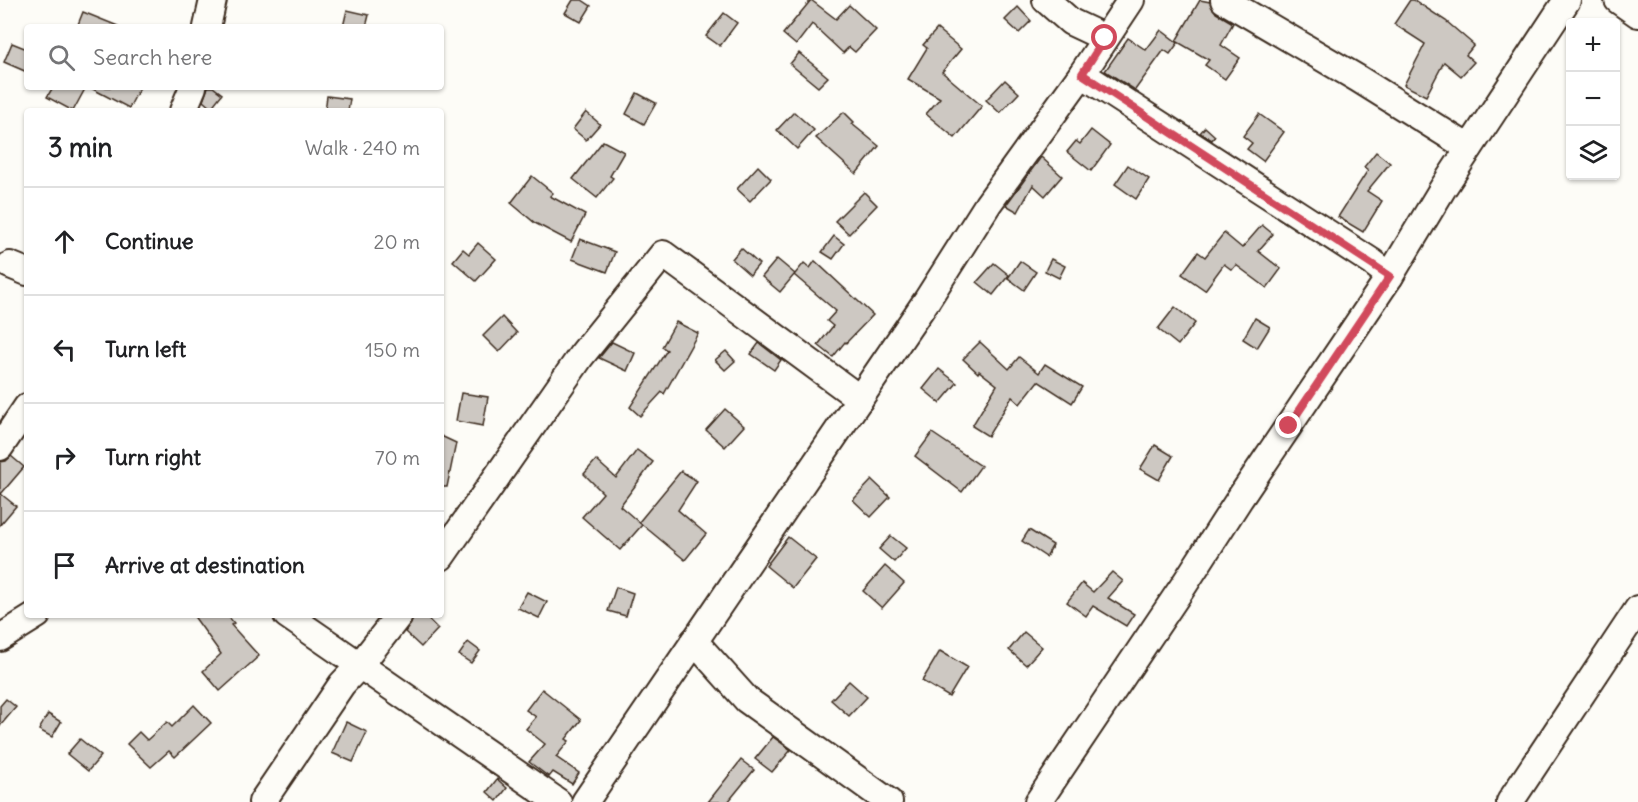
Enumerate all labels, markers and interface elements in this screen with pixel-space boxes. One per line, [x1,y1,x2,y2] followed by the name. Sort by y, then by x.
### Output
[1566,18,1620,180] map controls
[1566,18,1620,72] button: +
[24,24,444,90] search box
[1091,24,1117,50] route start
[45,41,78,74] icon: search
[93,43,212,71] text: Search here
[1566,72,1620,126] button: −
[1566,126,1620,180] button: layers
[48,131,113,164] text: 3 min
[305,135,420,160] text: Walk · 240 m
[48,225,81,258] icon: ahead
[105,227,194,255] text: Continue
[374,229,420,254] text: 20 m
[48,333,81,366] icon: left
[105,335,186,363] text: Turn left
[365,337,420,362] text: 150 m
[1275,412,1301,438] route end
[48,441,81,474] icon: right
[105,443,201,471] text: Turn right
[375,445,420,470] text: 70 m
[48,549,81,582] icon: arrive
[105,551,305,579] text: Arrive at destination

